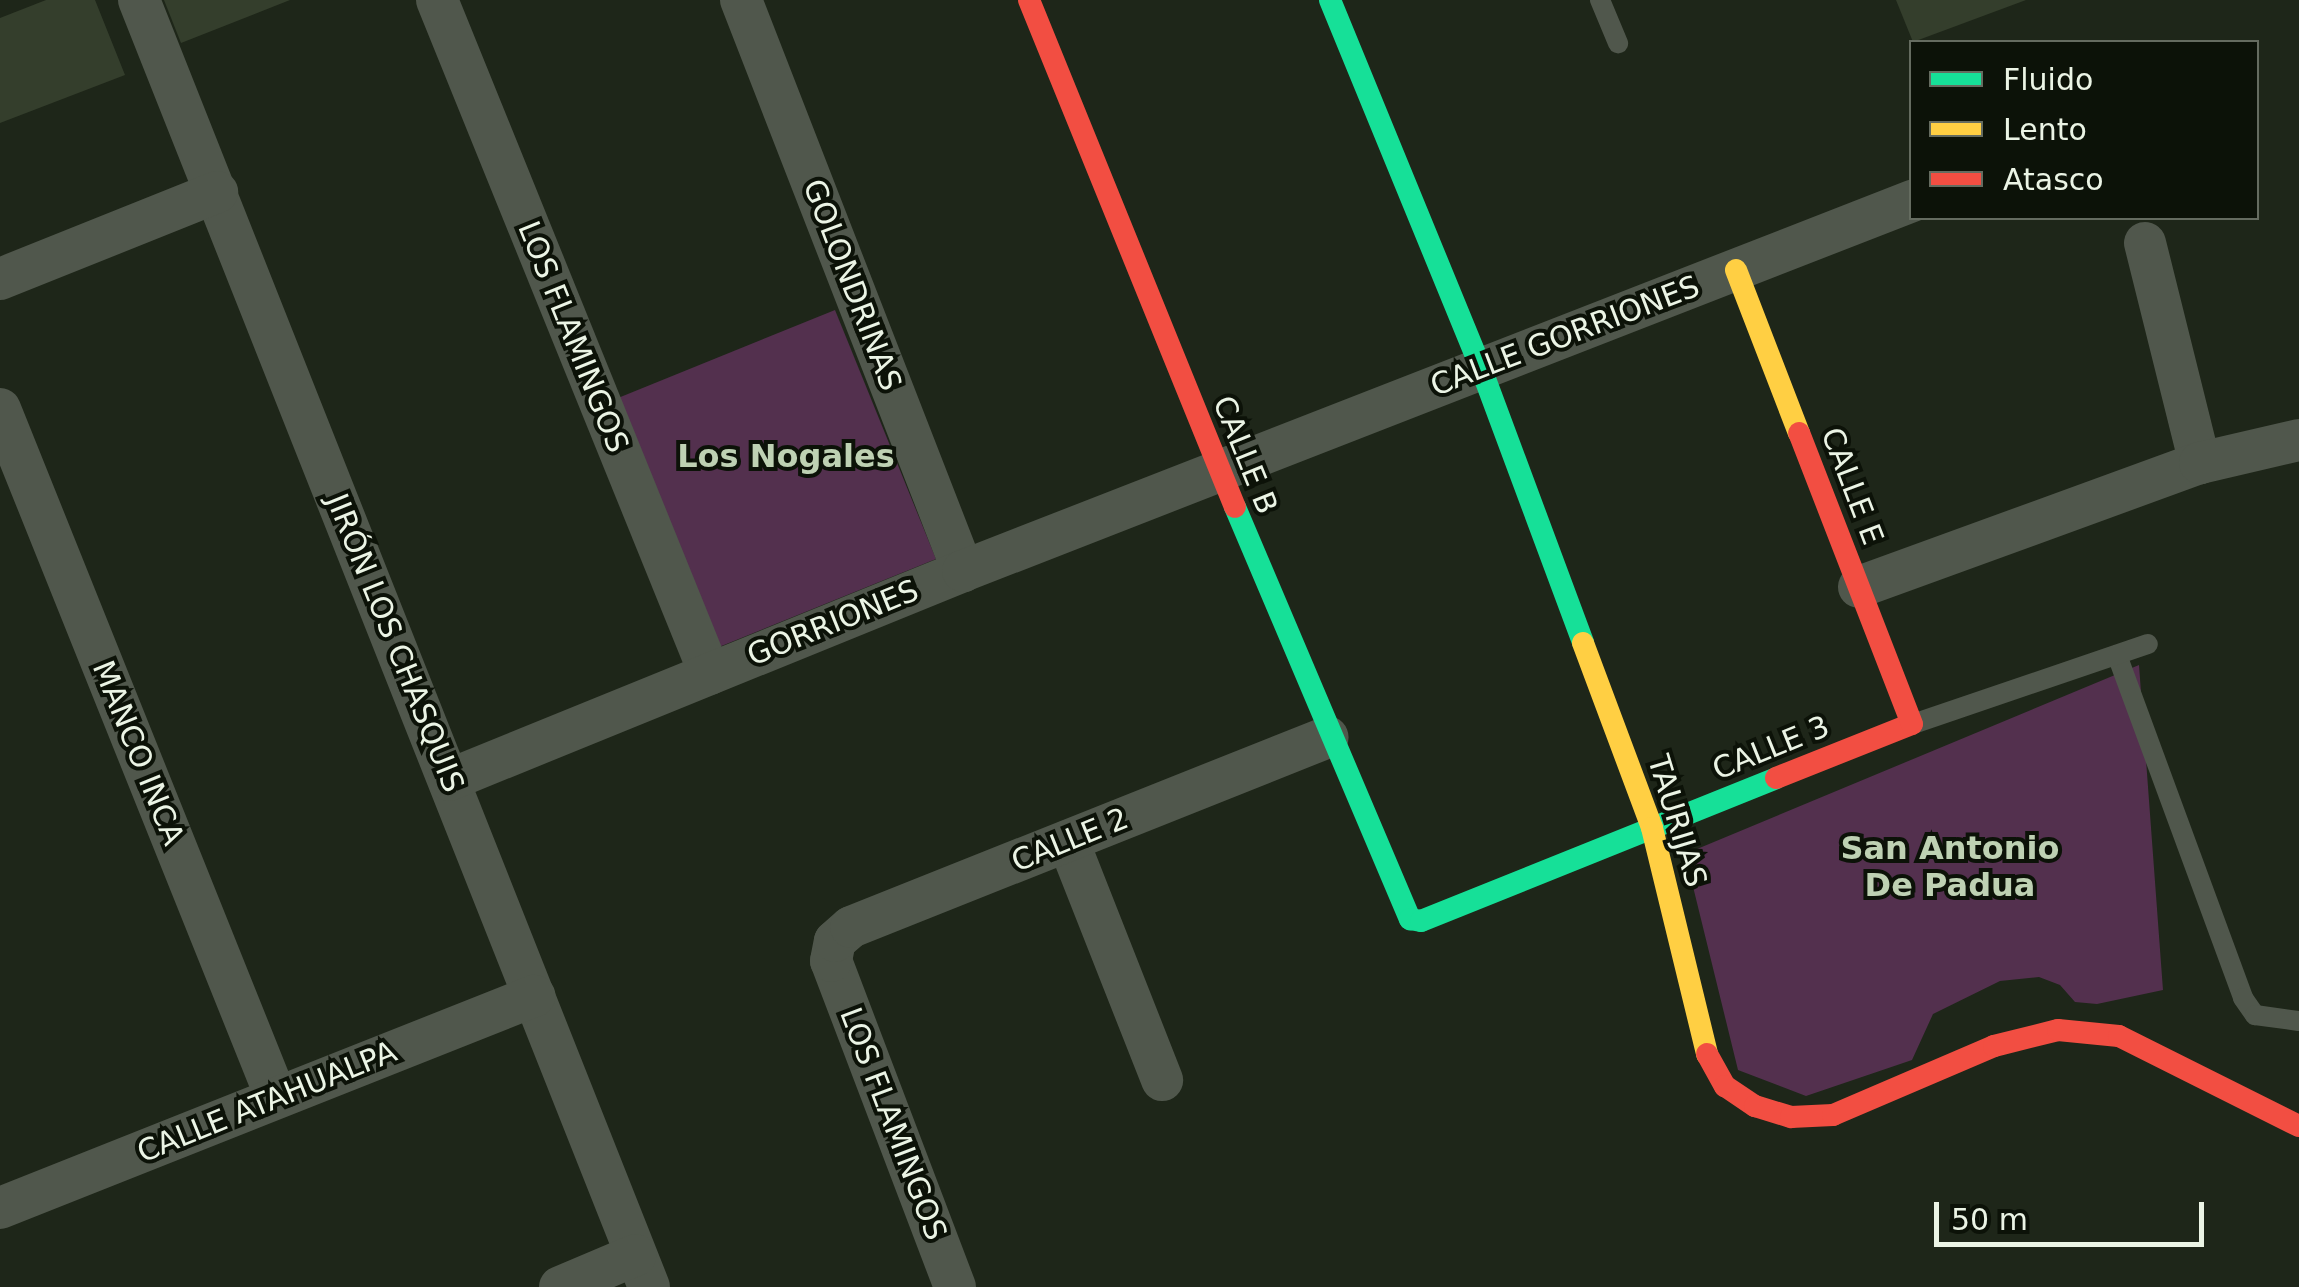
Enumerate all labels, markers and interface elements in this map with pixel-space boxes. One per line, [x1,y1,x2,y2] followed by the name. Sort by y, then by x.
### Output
[1909,40,2259,220] legend
[2003,62,2093,97] text: Fluido
[2003,112,2087,147] text: Lento
[2003,162,2104,197] text: Atasco
[795,174,909,396] street label: GOLONDRINAS
[510,216,636,458] street label: LOS FLAMINGOS
[1426,268,1704,404] street label: CALLE GORRIONES
[1205,391,1285,519] street label: CALLE B
[1813,422,1891,550] street label: CALLE E
[677,437,895,475] district label: Los Nogales
[319,489,471,797] street label: JIRÓN LOS CHASQUIS
[742,572,924,674] street label: GORRIONES
[85,656,191,850] street label: MANCO INCA
[1707,708,1835,788] street label: CALLE 3
[1640,751,1714,891] street label: TAURIJAS
[1006,800,1134,880] street label: CALLE 2
[1840,830,2060,905] district label: San Antonio De Padua
[832,1003,954,1245] street label: LOS FLAMINGOS
[132,1034,402,1170] street label: CALLE ATAHUALPA
[1939,1182,2209,1244] scale bar
[1951,1202,2028,1237] text: 50 m

